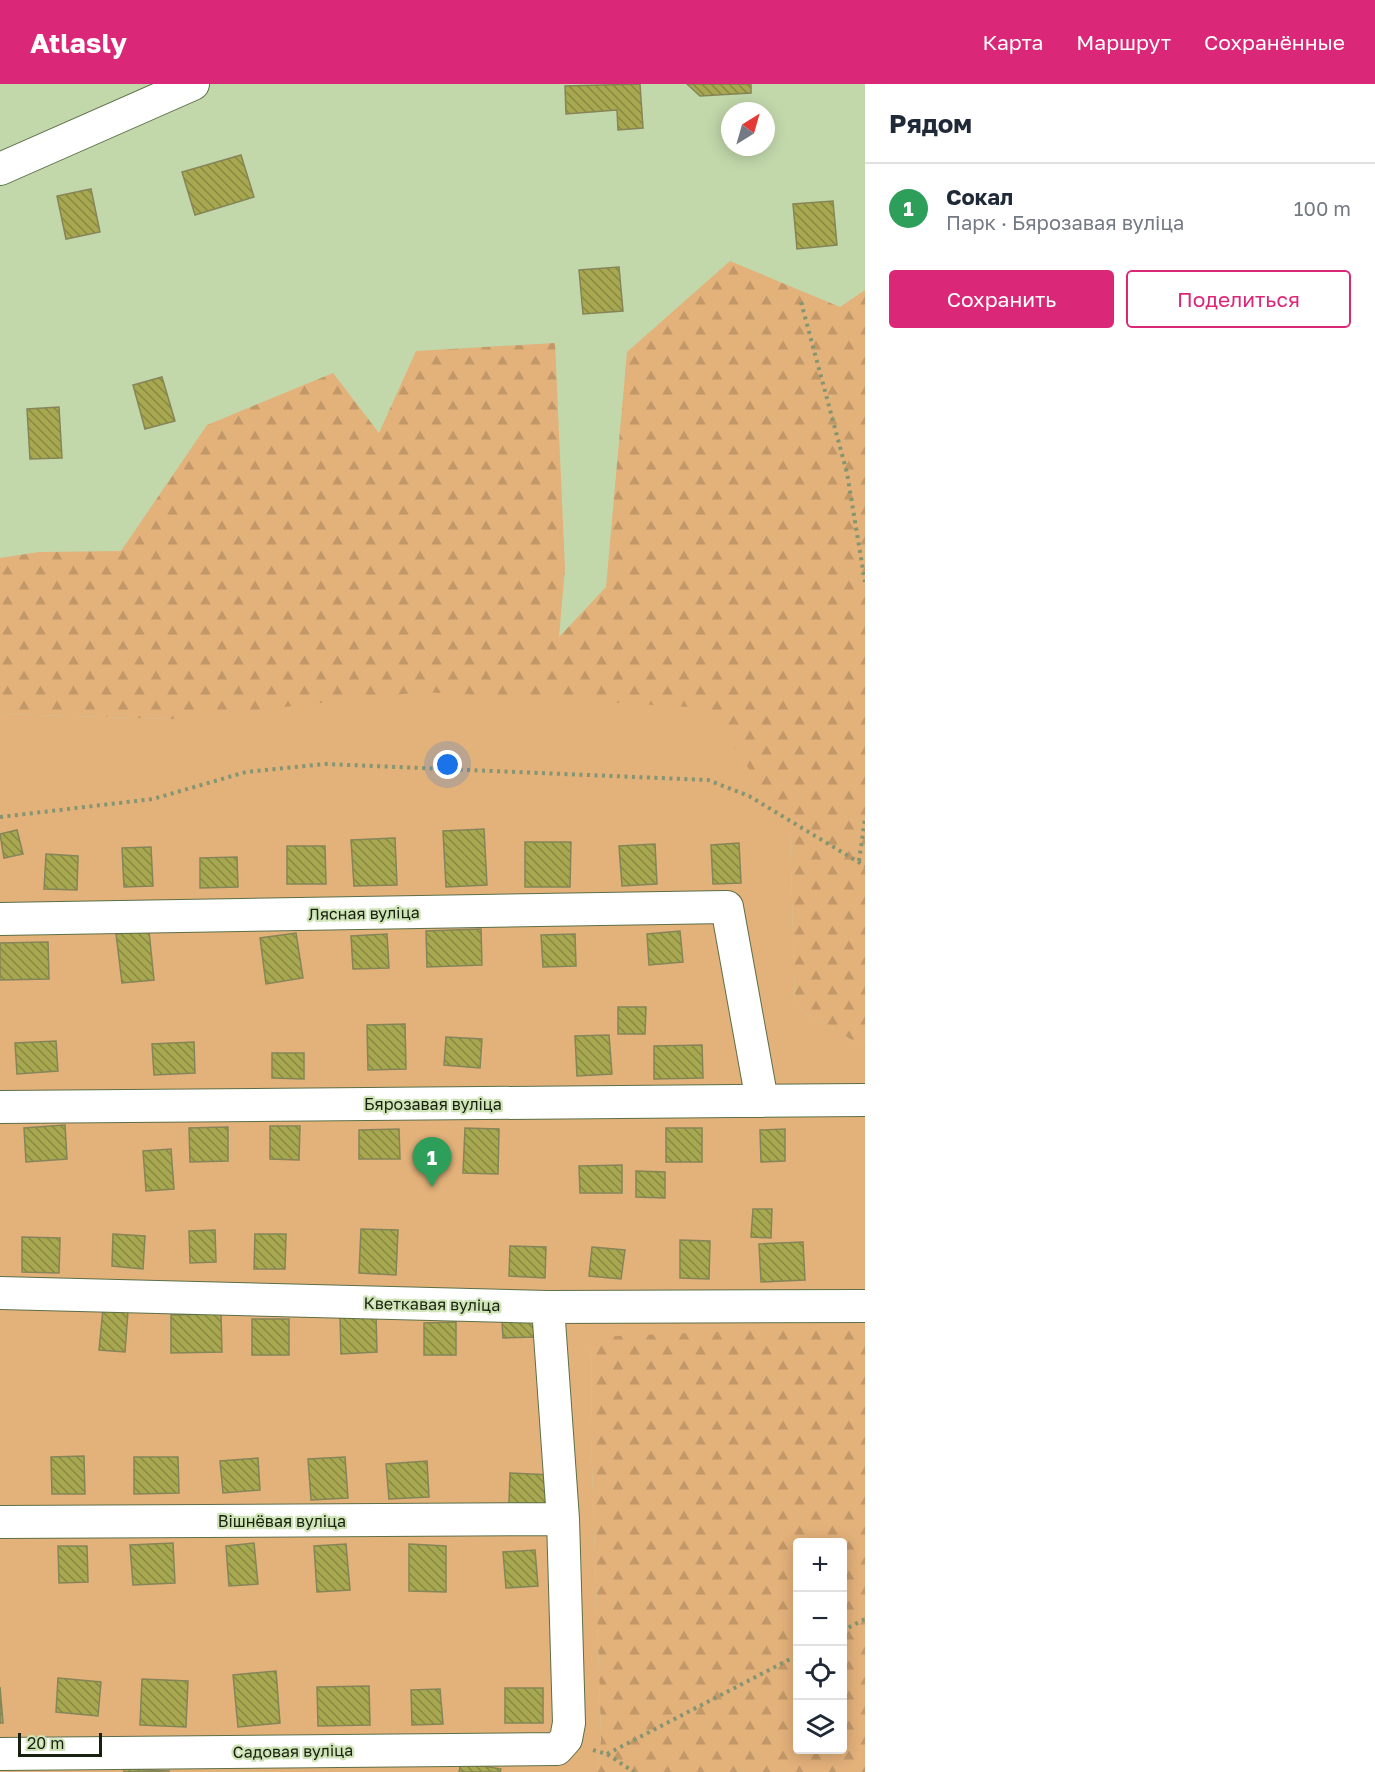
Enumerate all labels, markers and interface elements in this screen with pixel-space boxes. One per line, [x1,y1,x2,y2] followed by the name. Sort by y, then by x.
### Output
[30,26,127,59] text: Atlasly
[982,29,1043,55] text: Карта
[1076,29,1171,55] text: Маршрут
[1204,29,1345,55] text: Сохранённые
[721,102,775,156] north arrow
[889,108,972,139] text: Рядом
[946,183,1013,210] text: Сокал
[903,196,914,220] text: 1
[1294,196,1351,220] text: 100 m
[946,210,1184,234] text: Парк · Бярозавая вуліца
[889,270,1114,328] button: Сохранить
[1126,270,1351,328] button: Поделиться
[433,750,462,779] your location
[308,902,420,924] street label: Лясная вуліца
[364,1094,502,1114] street label: Бярозавая вуліца
[412,1138,452,1187] pin: 1
[364,1293,500,1315] street label: Кветкавая вуліца
[218,1511,346,1531] street label: Вішнёвая вуліца
[793,1538,847,1754] map controls
[793,1538,847,1592] button: +
[793,1592,847,1646] button: −
[793,1646,847,1700] button: locate
[793,1700,847,1754] button: layers
[18,1730,102,1758] scale bar
[27,1733,64,1753] text: 20 m
[233,1740,353,1762] street label: Садовая вуліца

